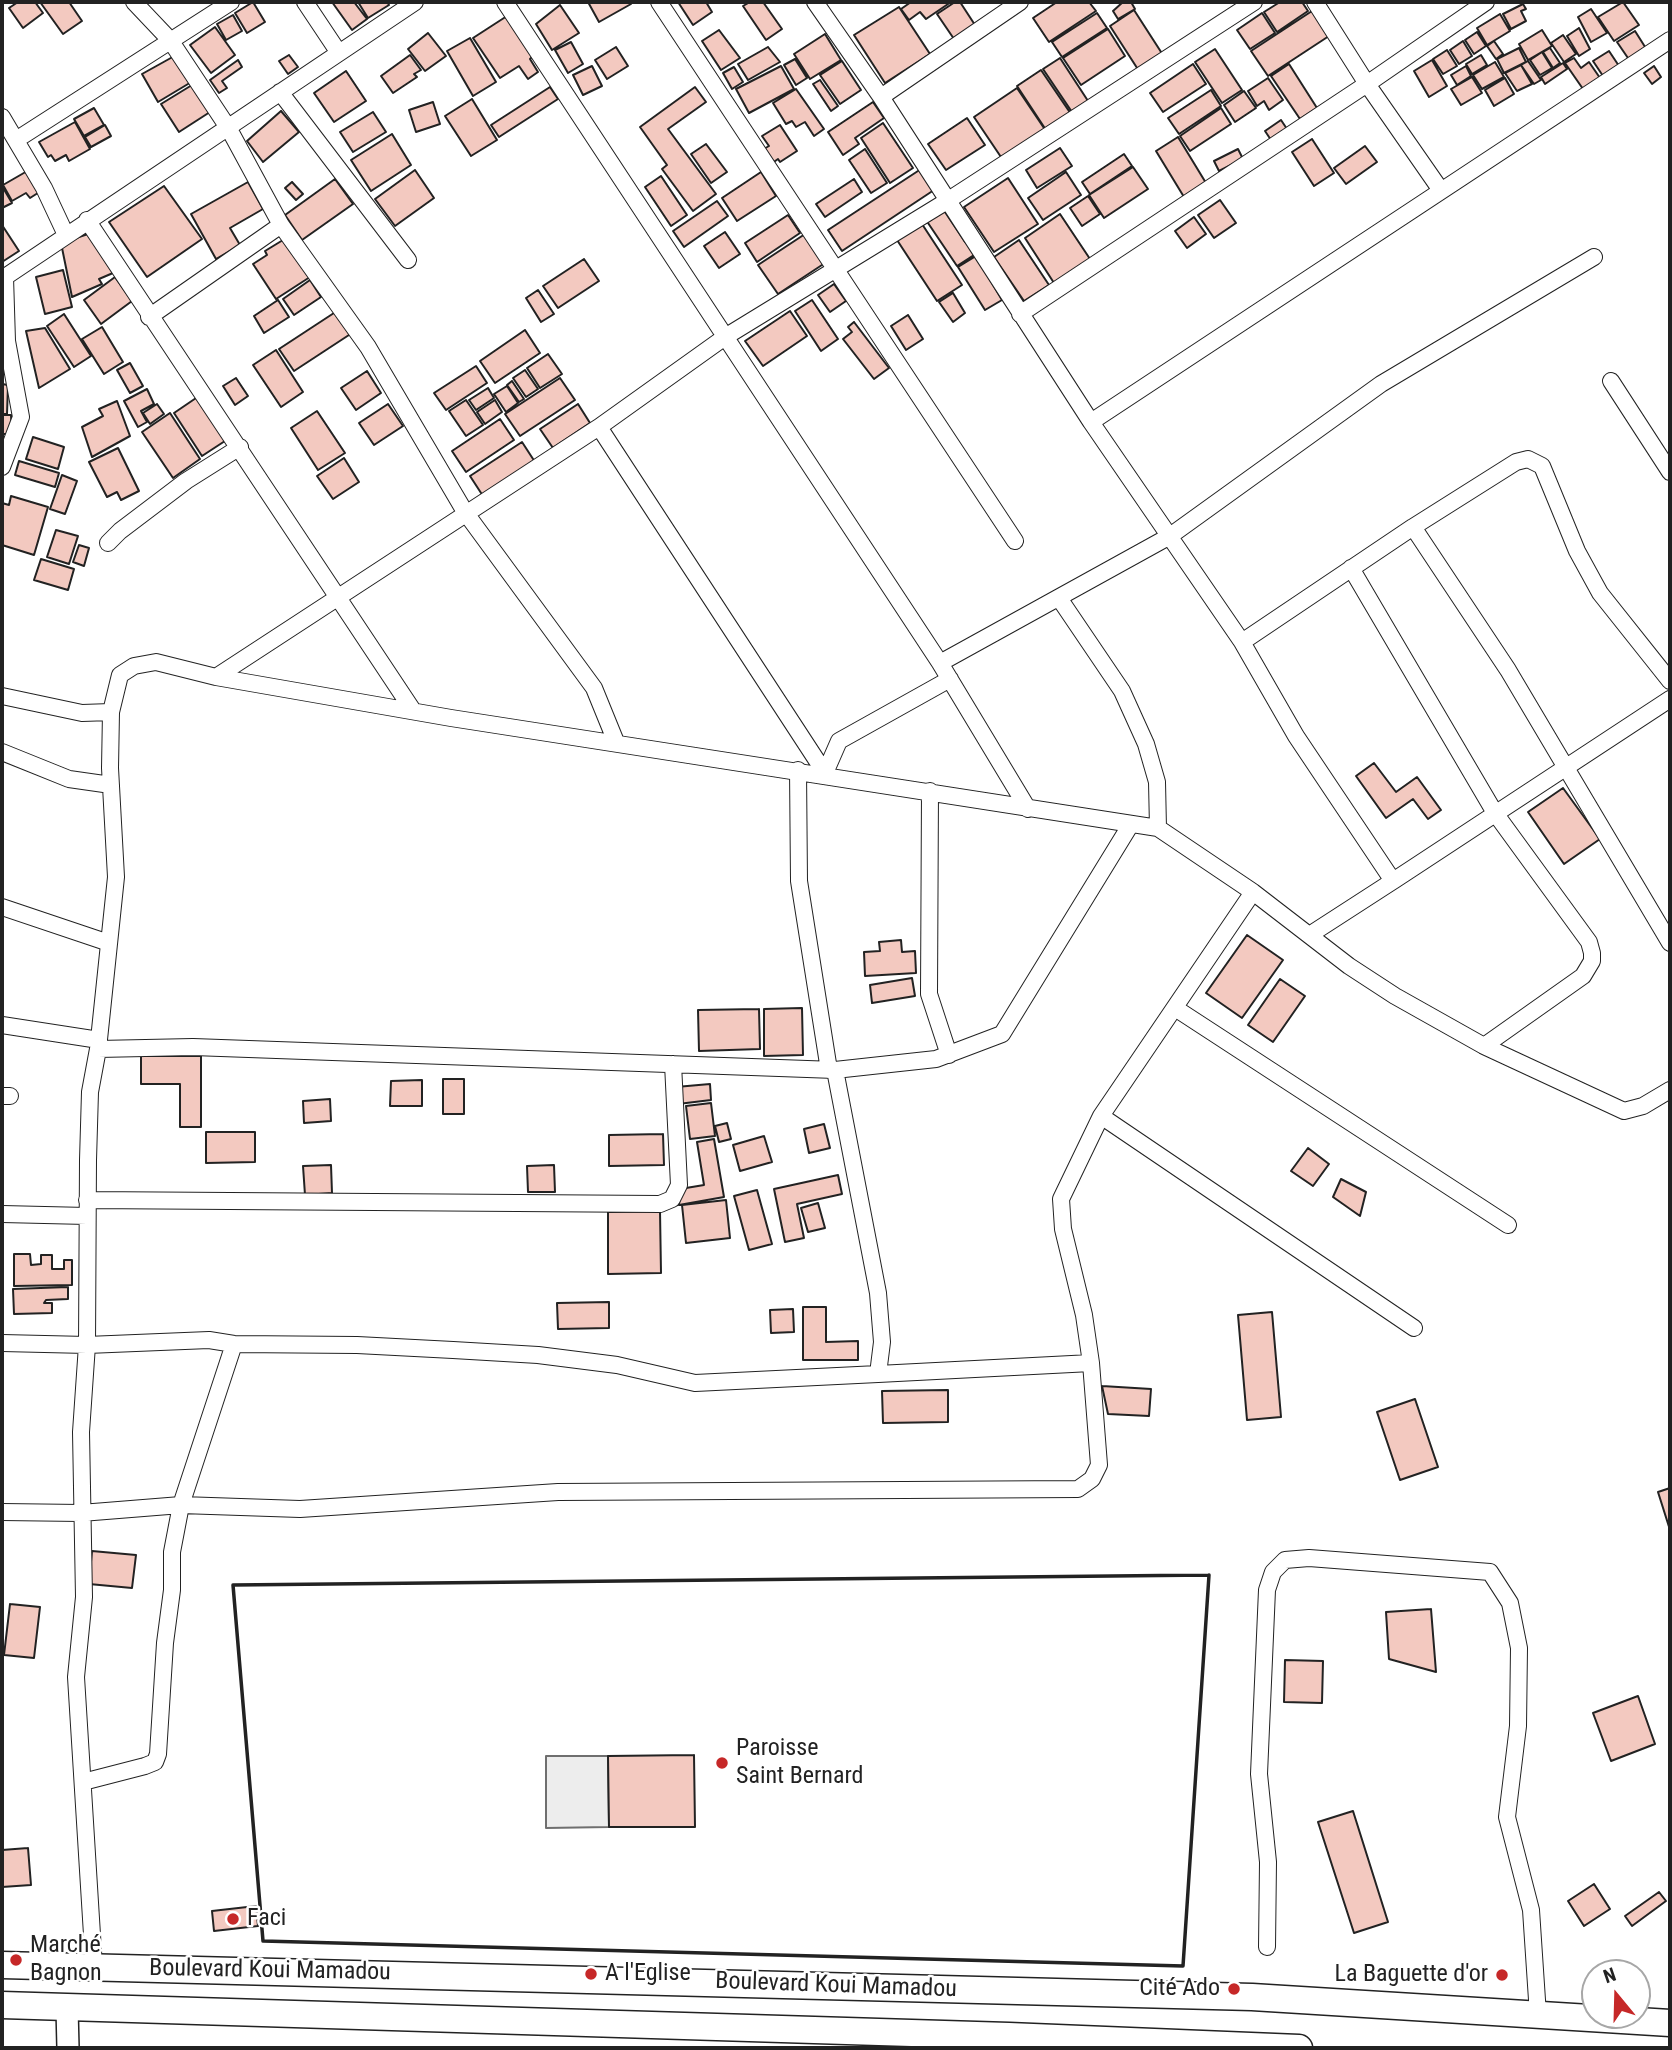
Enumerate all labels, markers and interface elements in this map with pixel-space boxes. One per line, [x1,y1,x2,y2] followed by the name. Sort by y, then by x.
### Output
[736,1735,863,1791] place label: Paroisse Saint Bernard
[714,1755,730,1771] marker: Paroisse Saint Bernard
[247,1905,286,1933] place label: Faci
[225,1911,241,1927] marker: Faci
[30,1932,102,1988] place label: Marché Bagnon
[8,1952,24,1968] marker: Marché Bagnon
[149,1954,391,1988] street label: Boulevard Koui Mamadou
[1581,1959,1651,2029] north arrow
[605,1960,691,1988] place label: A l'Eglise
[1335,1961,1488,1989] place label: La Baguette d'or
[1600,1963,1619,1988] text: N
[583,1966,599,1982] marker: A l'Eglise
[715,1967,957,2005] street label: Boulevard Koui Mamadou
[1494,1967,1510,1983] marker: La Baguette d'or
[1139,1975,1220,2003] place label: Cité Ado
[1226,1981,1242,1997] marker: Cité Ado

